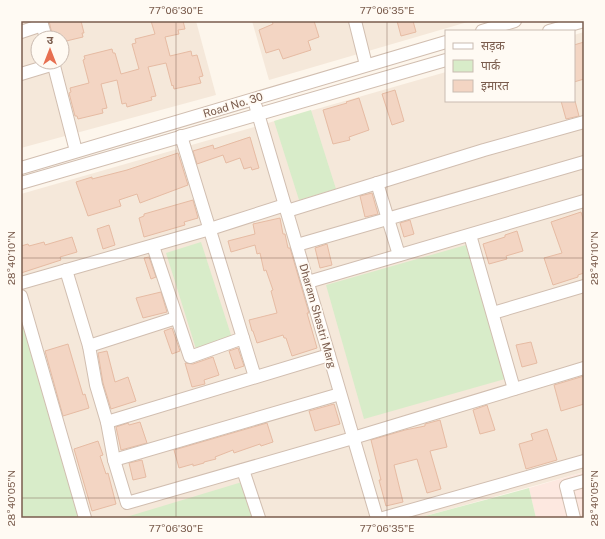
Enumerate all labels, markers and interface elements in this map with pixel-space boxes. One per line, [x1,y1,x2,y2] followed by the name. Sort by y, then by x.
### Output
[149,4,203,16] text: 77°06'30"E
[360,4,414,16] text: 77°06'35"E
[30,30,70,70] north arrow
[445,30,575,102] legend
[47,34,54,46] text: उ
[481,39,506,53] text: सड़क
[481,59,501,73] text: पार्क
[481,79,510,93] text: इमारत
[202,90,265,120] street label: Road No. 30
[5,231,17,285] text: 28°40'10"N
[588,231,600,285] text: 28°40'10"N
[297,262,339,370] street label: Dharam Shastri Marg
[5,470,17,526] text: 28°40'05"N
[588,470,600,526] text: 28°40'05"N
[149,522,203,534] text: 77°06'30"E
[360,522,414,534] text: 77°06'35"E

